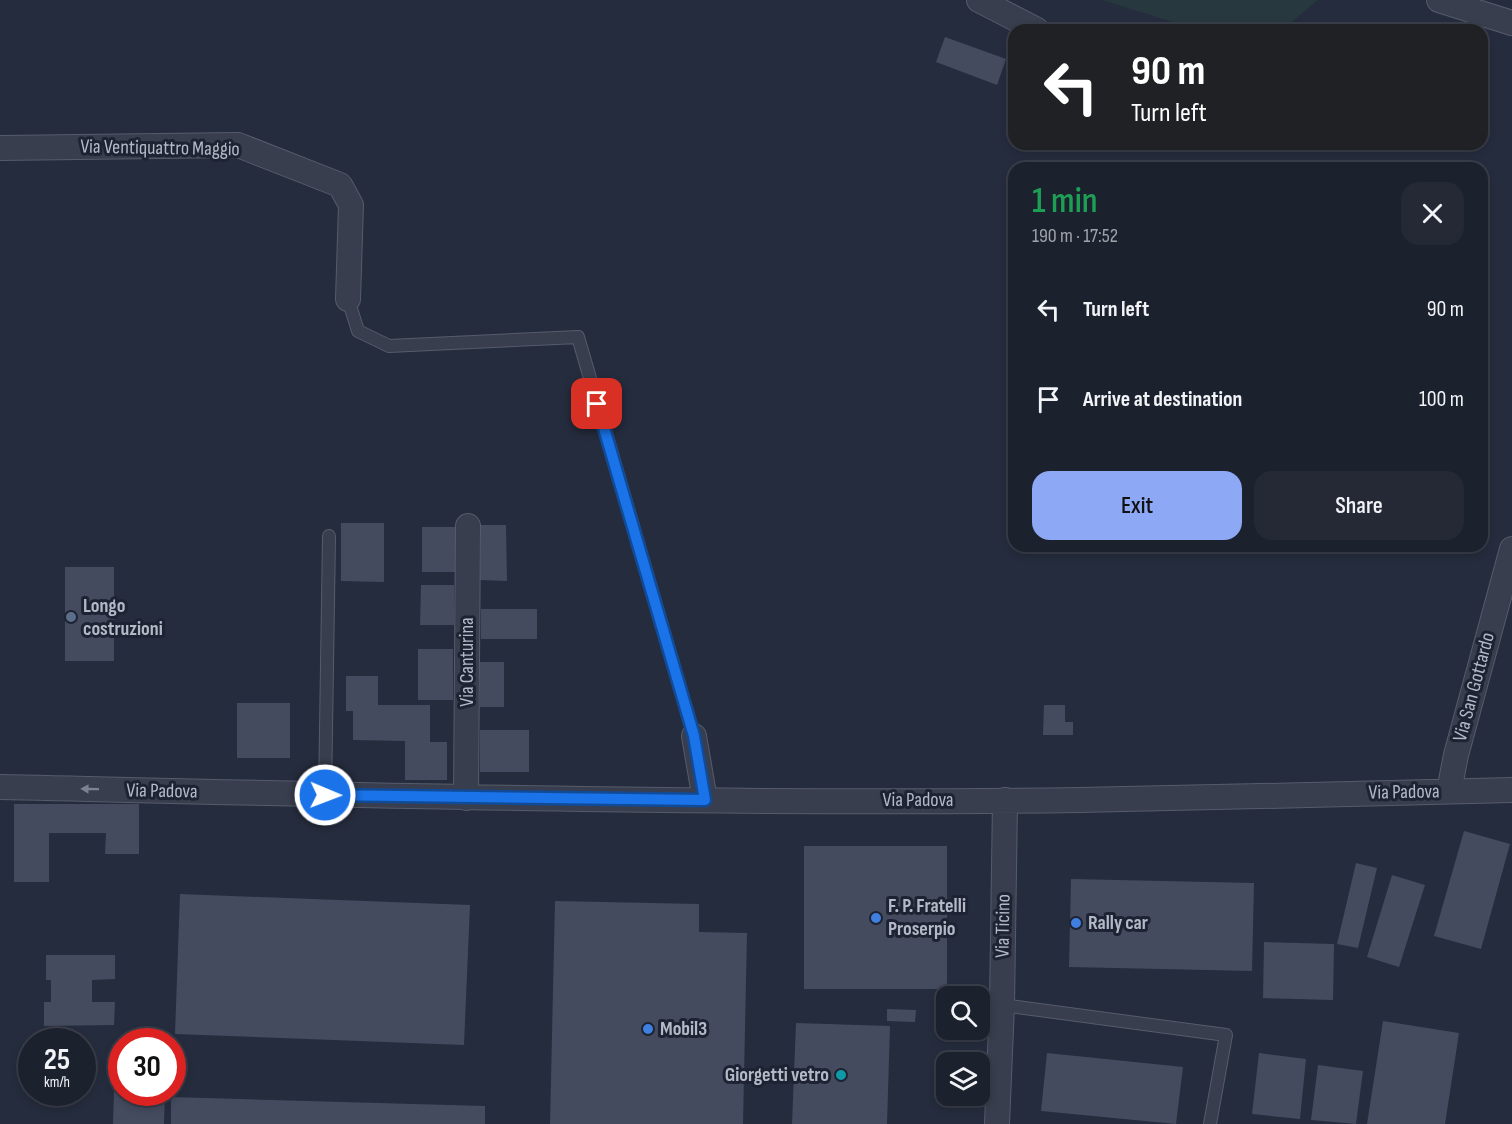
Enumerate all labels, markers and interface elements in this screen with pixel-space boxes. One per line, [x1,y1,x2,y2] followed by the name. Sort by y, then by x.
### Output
[1131,46,1205,97] text: 90 m
[1032,48,1110,126] icon: left
[1131,97,1207,129] text: Turn left
[80,135,240,161] street label: Via Ventiquattro Maggio
[1032,180,1097,223] text: 1 min
[1401,182,1464,245] button: close
[1032,224,1118,248] text: 190 m · 17:52
[1032,293,1065,326] icon: left
[1083,296,1149,323] text: Turn left
[1427,296,1464,323] text: 90 m
[571,378,622,429] pin
[1032,383,1065,416] icon: arrive
[1083,386,1242,413] text: Arrive at destination
[1419,386,1464,413] text: 100 m
[580,387,613,420] icon: arrive
[1032,471,1242,540] button: Exit
[1254,471,1464,540] button: Share
[83,594,163,641] place label: Longo costruzioni
[64,610,78,624] marker: Longo costruzioni
[455,617,479,707] street label: Via Canturina
[1448,630,1500,744] street label: Via San Gottardo
[293,763,357,827] position arrow
[126,778,198,804] street label: Via Padova
[1368,779,1440,805] street label: Via Padova
[81,784,100,794] one-way arrow
[882,788,954,812] street label: Via Padova
[888,894,966,941] place label: F. P. Fratelli Proserpio
[990,894,1016,958] street label: Via Ticino
[869,911,883,925] marker: F. P. Fratelli Proserpio
[1088,911,1148,935] place label: Rally car
[1069,916,1083,930] marker: Rally car
[936,986,990,1106] map controls
[936,986,990,1040] button: search
[660,1017,707,1041] place label: Mobil3
[641,1022,655,1036] marker: Mobil3
[108,1028,186,1106] speed limit sign: 30
[44,1042,70,1078] text: 25
[936,1052,990,1106] button: layers
[725,1063,829,1087] place label: Giorgetti vetro
[834,1068,848,1082] marker: Giorgetti vetro
[44,1073,70,1092] text: km/h

